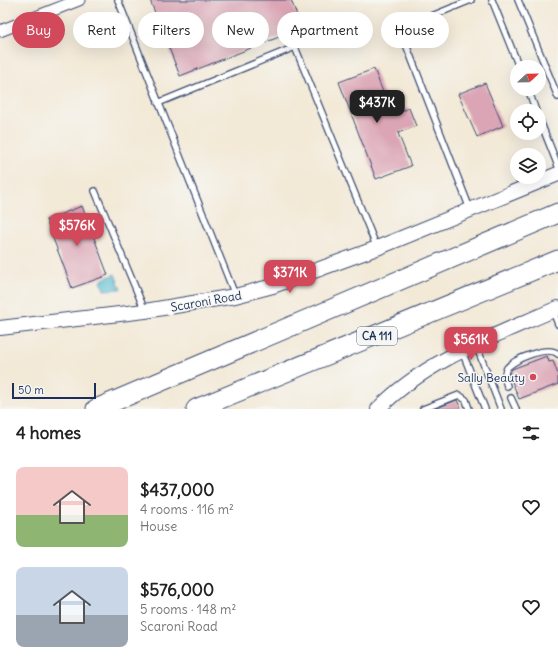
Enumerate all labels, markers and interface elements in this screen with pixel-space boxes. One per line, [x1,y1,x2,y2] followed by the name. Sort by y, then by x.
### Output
[12,12,65,48] chip: Buy
[73,12,130,48] chip: Rent
[138,12,204,48] chip: Filters
[212,12,269,48] chip: New
[277,12,373,48] chip: Apartment
[381,12,449,48] chip: House
[510,60,546,96] north arrow
[510,60,546,184] map controls
[349,90,405,124] pin: $437K
[359,94,395,111] text: $437K
[510,104,546,140] button: locate
[510,148,546,184] button: layers
[49,213,105,247] pin: $576K
[59,217,95,234] text: $576K
[262,260,318,294] pin: $371K
[273,264,307,281] text: $371K
[169,287,243,315] street label: Scaroni Road
[357,327,397,345] road number: CA 111
[443,327,499,361] pin: $561K
[453,331,489,348] text: $561K
[457,370,525,385] place label: Sally Beauty
[528,372,538,382] marker: Sally Beauty
[12,381,96,400] scale bar
[18,383,44,397] text: 50 m
[16,422,81,444] text: 4 homes
[520,422,542,444] icon: filters
[140,479,214,501] text: $437,000
[48,483,96,531] icon: home
[520,496,542,518] icon: heart
[140,501,234,518] text: 4 rooms · 116 m²
[140,518,177,535] text: House
[140,579,214,601] text: $576,000
[48,583,96,631] icon: home
[520,596,542,618] icon: heart
[140,601,236,618] text: 5 rooms · 148 m²
[140,618,218,635] text: Scaroni Road

